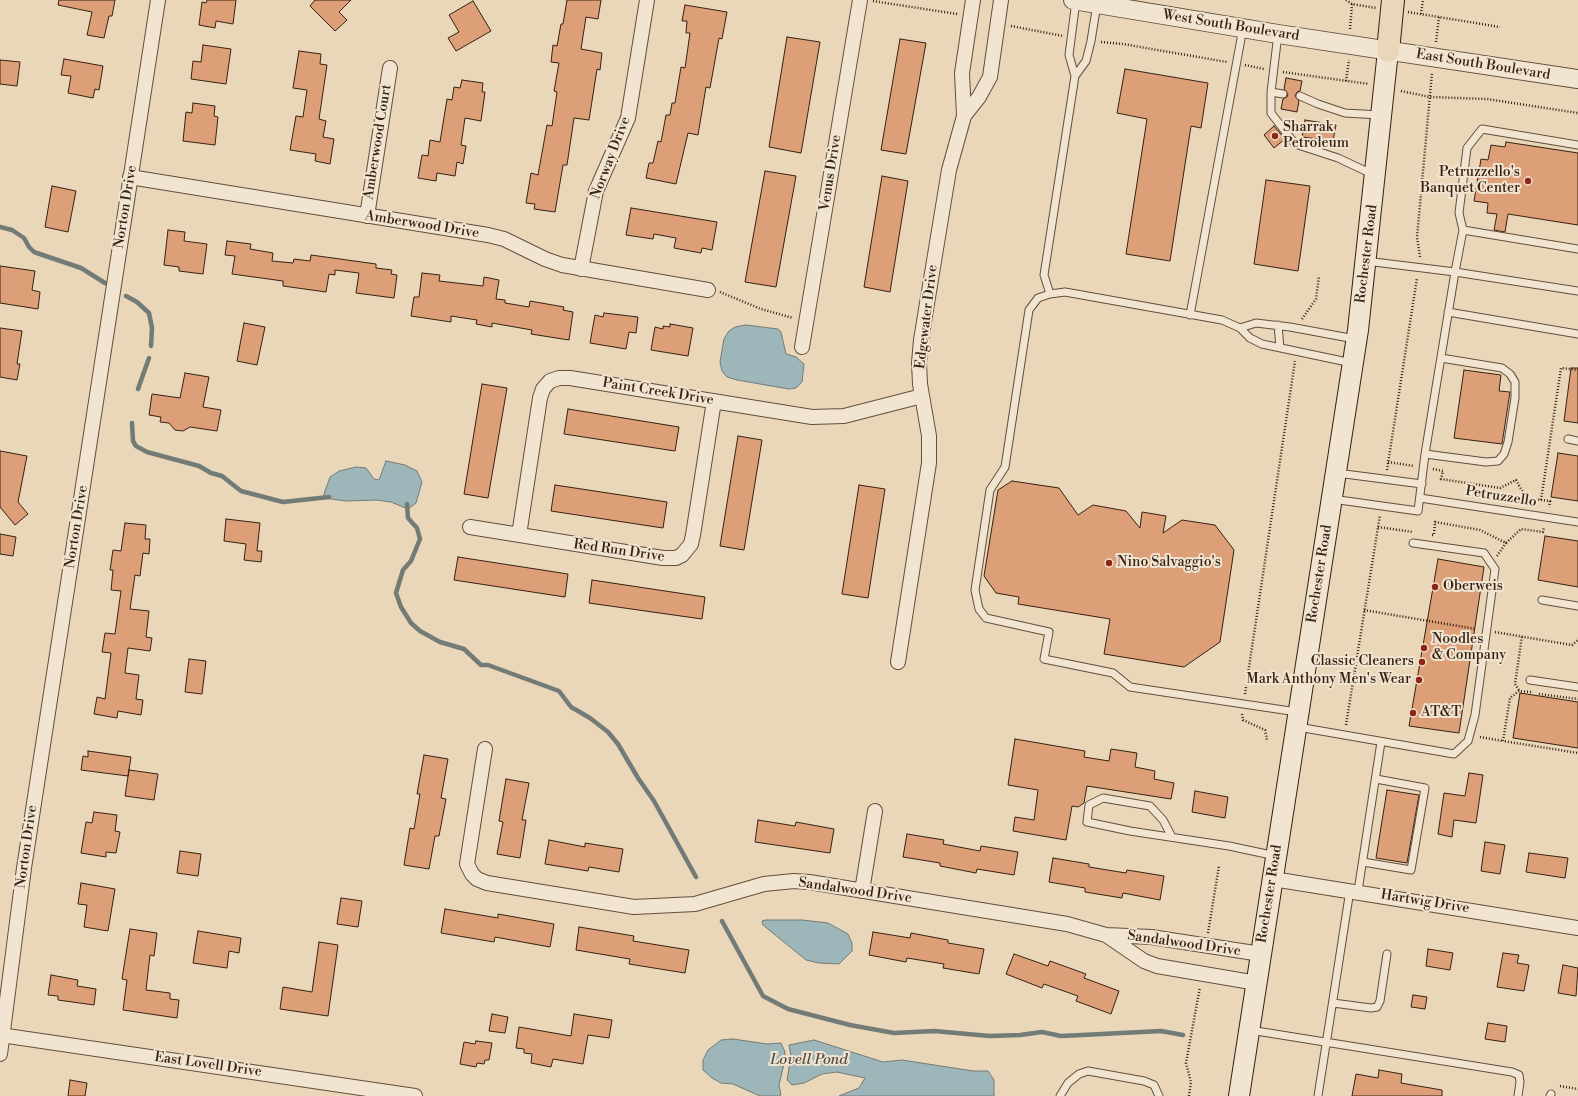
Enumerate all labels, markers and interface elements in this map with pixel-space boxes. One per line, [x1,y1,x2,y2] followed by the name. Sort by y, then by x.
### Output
[1162,7,1300,45] street label: West South Boulevard
[1415,46,1551,84] street label: East South Boulevard
[361,83,395,201] street label: Amberwood Court
[588,114,634,202] street label: Norway Drive
[1283,120,1349,152] place label: Sharrak Petroleum
[1270,131,1280,141] marker: Sharrak Petroleum
[817,134,845,212] street label: Venus Drive
[111,164,141,250] street label: Norton Drive
[1420,165,1520,198] place label: Petruzzello's Banquet Center
[1523,176,1533,186] marker: Petruzzello's Banquet Center
[1353,204,1381,304] street label: Rochester Road
[364,208,480,242] street label: Amberwood Drive
[912,264,942,370] street label: Edgewater Drive
[601,375,715,409] street label: Paint Creek Drive
[1464,483,1538,511] street label: Petruzzello
[62,484,92,570] street label: Norton Drive
[1304,524,1336,624] street label: Rochester Road
[572,536,666,566] street label: Red Run Drive
[1117,555,1221,571] place label: Nino Salvaggio's
[1104,558,1114,568] marker: Nino Salvaggio's
[1443,579,1503,595] place label: Oberweis
[1430,582,1440,592] marker: Oberweis
[1432,632,1506,664] place label: Noodles & Company
[1419,643,1429,653] marker: Noodles & Company
[1311,654,1414,670] place label: Classic Cleaners
[1417,657,1427,667] marker: Classic Cleaners
[1246,672,1411,688] place label: Mark Anthony Men's Wear
[1414,675,1424,685] marker: Mark Anthony Men's Wear
[1421,705,1461,721] place label: AT&T
[1408,708,1418,718] marker: AT&T
[13,804,41,890] street label: Norton Drive
[1254,844,1286,944] street label: Rochester Road
[797,875,913,907] street label: Sandalwood Drive
[1379,887,1471,917] street label: Hartwig Drive
[1126,928,1242,960] street label: Sandalwood Drive
[153,1049,263,1081] street label: East Lovell Drive
[770,1051,848,1069] water label: Lovell Pond

